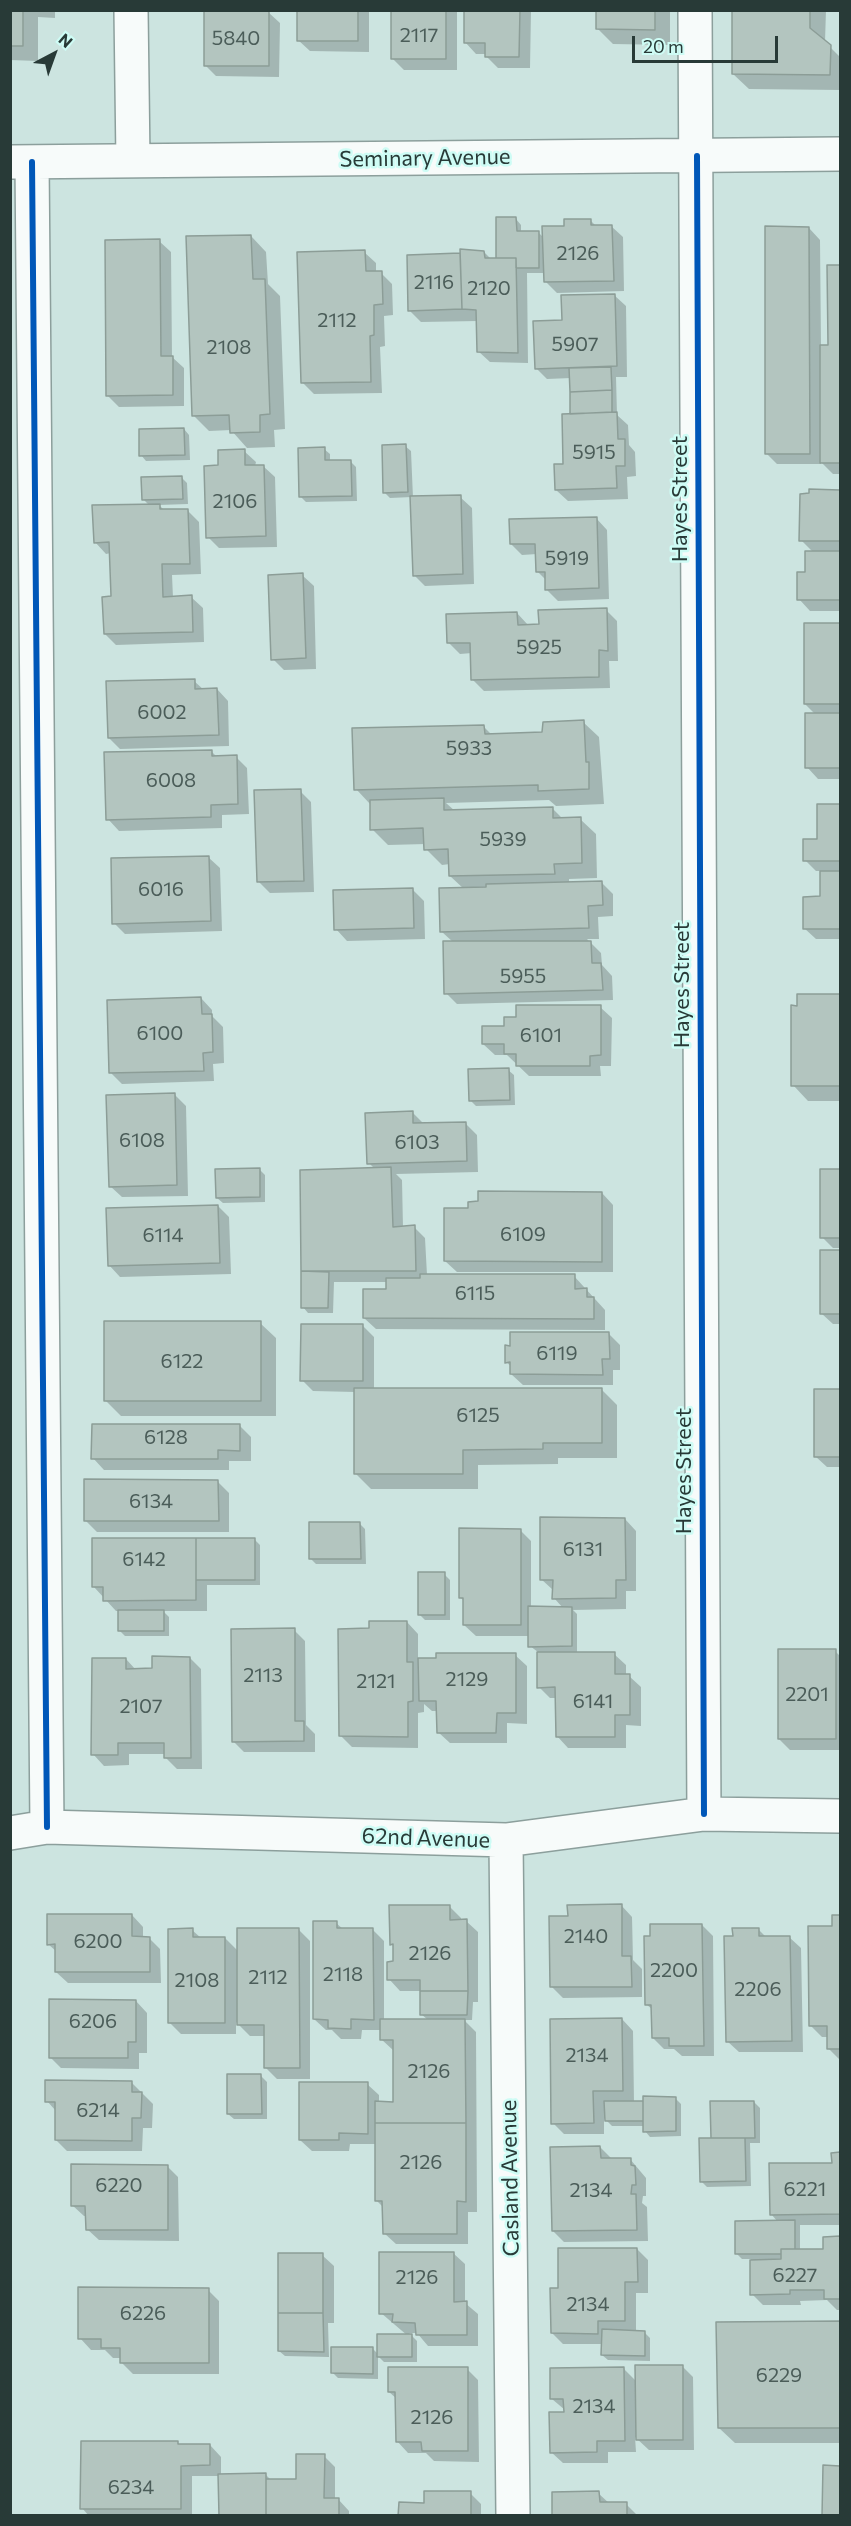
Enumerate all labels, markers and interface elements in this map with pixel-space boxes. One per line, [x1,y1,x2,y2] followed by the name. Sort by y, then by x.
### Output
[400,23,438,47] house number: 2117
[24,24,84,84] north arrow
[635,24,780,62] scale bar
[212,26,260,50] house number: 5840
[55,29,77,51] text: N
[643,35,684,57] text: 20 m
[339,143,511,173] street label: Seminary Avenue
[557,241,599,265] house number: 2126
[414,270,454,294] house number: 2116
[467,276,511,300] house number: 2120
[317,308,357,332] house number: 2112
[551,332,599,356] house number: 5907
[207,335,251,359] house number: 2108
[667,436,693,562] street label: Hayes Street
[572,440,616,464] house number: 5915
[213,489,257,513] house number: 2106
[545,546,589,570] house number: 5919
[516,635,562,659] house number: 5925
[137,700,187,724] house number: 6002
[446,736,492,760] house number: 5933
[146,768,196,792] house number: 6008
[479,827,527,851] house number: 5939
[138,877,184,901] house number: 6016
[669,922,695,1048] street label: Hayes Street
[500,964,546,988] house number: 5955
[137,1021,183,1045] house number: 6100
[520,1023,562,1047] house number: 6101
[119,1128,165,1152] house number: 6108
[394,1130,440,1154] house number: 6103
[500,1222,546,1246] house number: 6109
[142,1223,184,1247] house number: 6114
[455,1281,495,1305] house number: 6115
[536,1341,578,1365] house number: 6119
[161,1349,203,1373] house number: 6122
[456,1403,500,1427] house number: 6125
[671,1408,697,1534] street label: Hayes Street
[144,1425,188,1449] house number: 6128
[129,1489,173,1513] house number: 6134
[563,1537,603,1561] house number: 6131
[122,1547,166,1571] house number: 6142
[243,1663,283,1687] house number: 2113
[446,1667,488,1691] house number: 2129
[356,1669,396,1693] house number: 2121
[785,1682,829,1706] house number: 2201
[573,1689,613,1713] house number: 6141
[119,1694,163,1718] house number: 2107
[361,1823,491,1853] street label: 62nd Avenue
[564,1924,608,1948] house number: 2140
[73,1929,123,1953] house number: 6200
[409,1941,451,1965] house number: 2126
[650,1958,698,1982] house number: 2200
[323,1962,363,1986] house number: 2118
[248,1965,288,1989] house number: 2112
[175,1968,219,1992] house number: 2108
[734,1977,782,2001] house number: 2206
[69,2009,117,2033] house number: 6206
[565,2043,609,2067] house number: 2134
[408,2059,450,2083] house number: 2126
[76,2098,120,2122] house number: 6214
[495,2100,525,2256] street label: Casland Avenue
[400,2150,442,2174] house number: 2126
[95,2173,143,2197] house number: 6220
[784,2177,826,2201] house number: 6221
[569,2178,613,2202] house number: 2134
[773,2263,817,2287] house number: 6227
[396,2265,438,2289] house number: 2126
[566,2292,610,2316] house number: 2134
[120,2301,166,2325] house number: 6226
[756,2363,802,2387] house number: 6229
[572,2394,616,2418] house number: 2134
[411,2405,453,2429] house number: 2126
[108,2475,154,2499] house number: 6234

